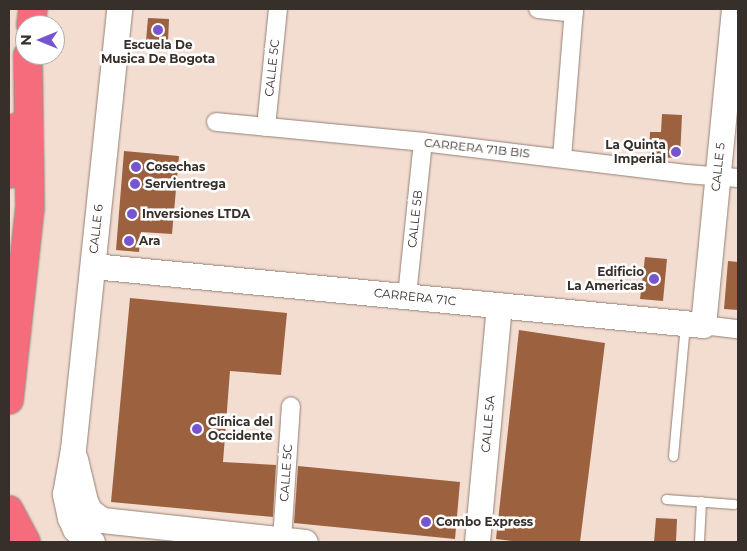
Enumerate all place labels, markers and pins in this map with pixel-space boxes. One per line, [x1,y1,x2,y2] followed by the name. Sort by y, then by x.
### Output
[152,24,164,36] marker: Escuela De Musica De Bogota
[101,38,215,66] place label: Escuela De Musica De Bogota
[605,138,666,166] place label: La Quinta Imperial
[670,146,682,158] marker: La Quinta Imperial
[146,160,205,174] place label: Cosechas
[130,161,142,173] marker: Cosechas
[145,177,226,191] place label: Servientrega
[129,178,141,190] marker: Servientrega
[142,207,250,221] place label: Inversiones LTDA
[126,208,138,220] marker: Inversiones LTDA
[139,234,160,248] place label: Ara
[123,235,135,247] marker: Ara
[567,265,644,293] place label: Edificio La Americas
[648,273,660,285] marker: Edificio La Americas
[208,415,273,443] place label: Clínica del Occidente
[190,422,204,436] marker: Clínica del Occidente
[436,515,533,529] place label: Combo Express
[420,516,432,528] marker: Combo Express

